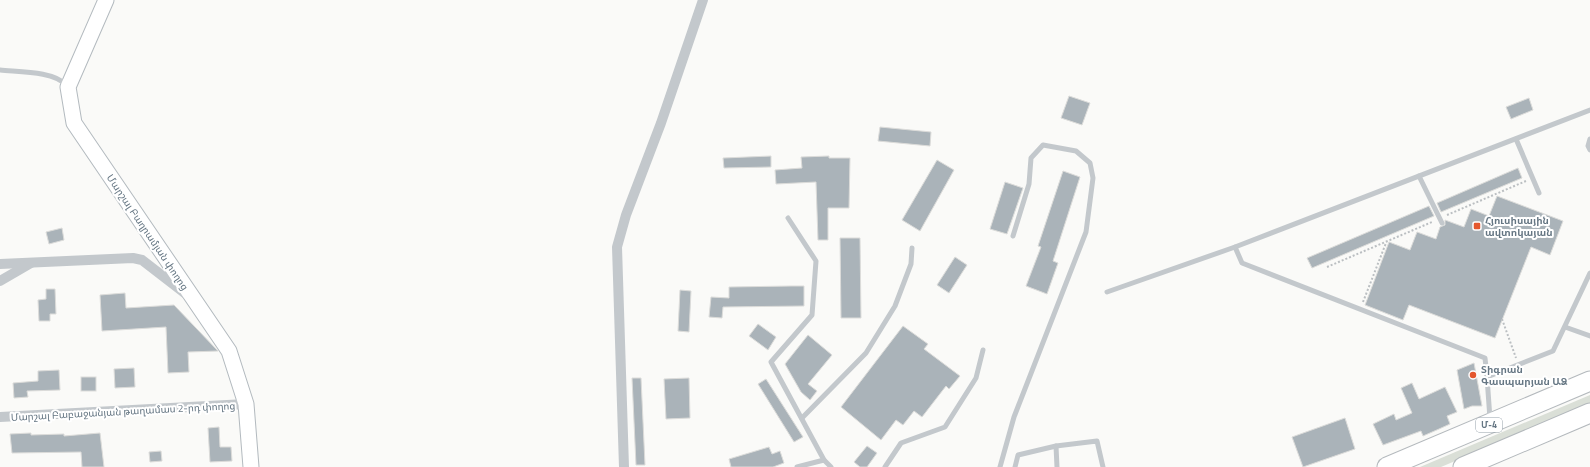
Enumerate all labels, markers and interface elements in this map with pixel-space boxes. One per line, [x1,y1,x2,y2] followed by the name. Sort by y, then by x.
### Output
[103,171,192,293] street label: Մարշալ Բաղրամյան փողոց
[1485,213,1553,240] place label: Հյուսիսային ավտոկայան
[1472,221,1482,231] marker: Հյուսիսային ավտոկայան
[1481,362,1568,389] place label: Տիգրան Գասպարյան ԱՁ
[1468,370,1478,380] marker: Տիգրան Գասպարյան ԱՁ
[10,398,236,425] street label: Մարշալ Բաբաջանյան թաղամաս 2-րդ փողոց
[1476,418,1502,432] road number: Մ-4

